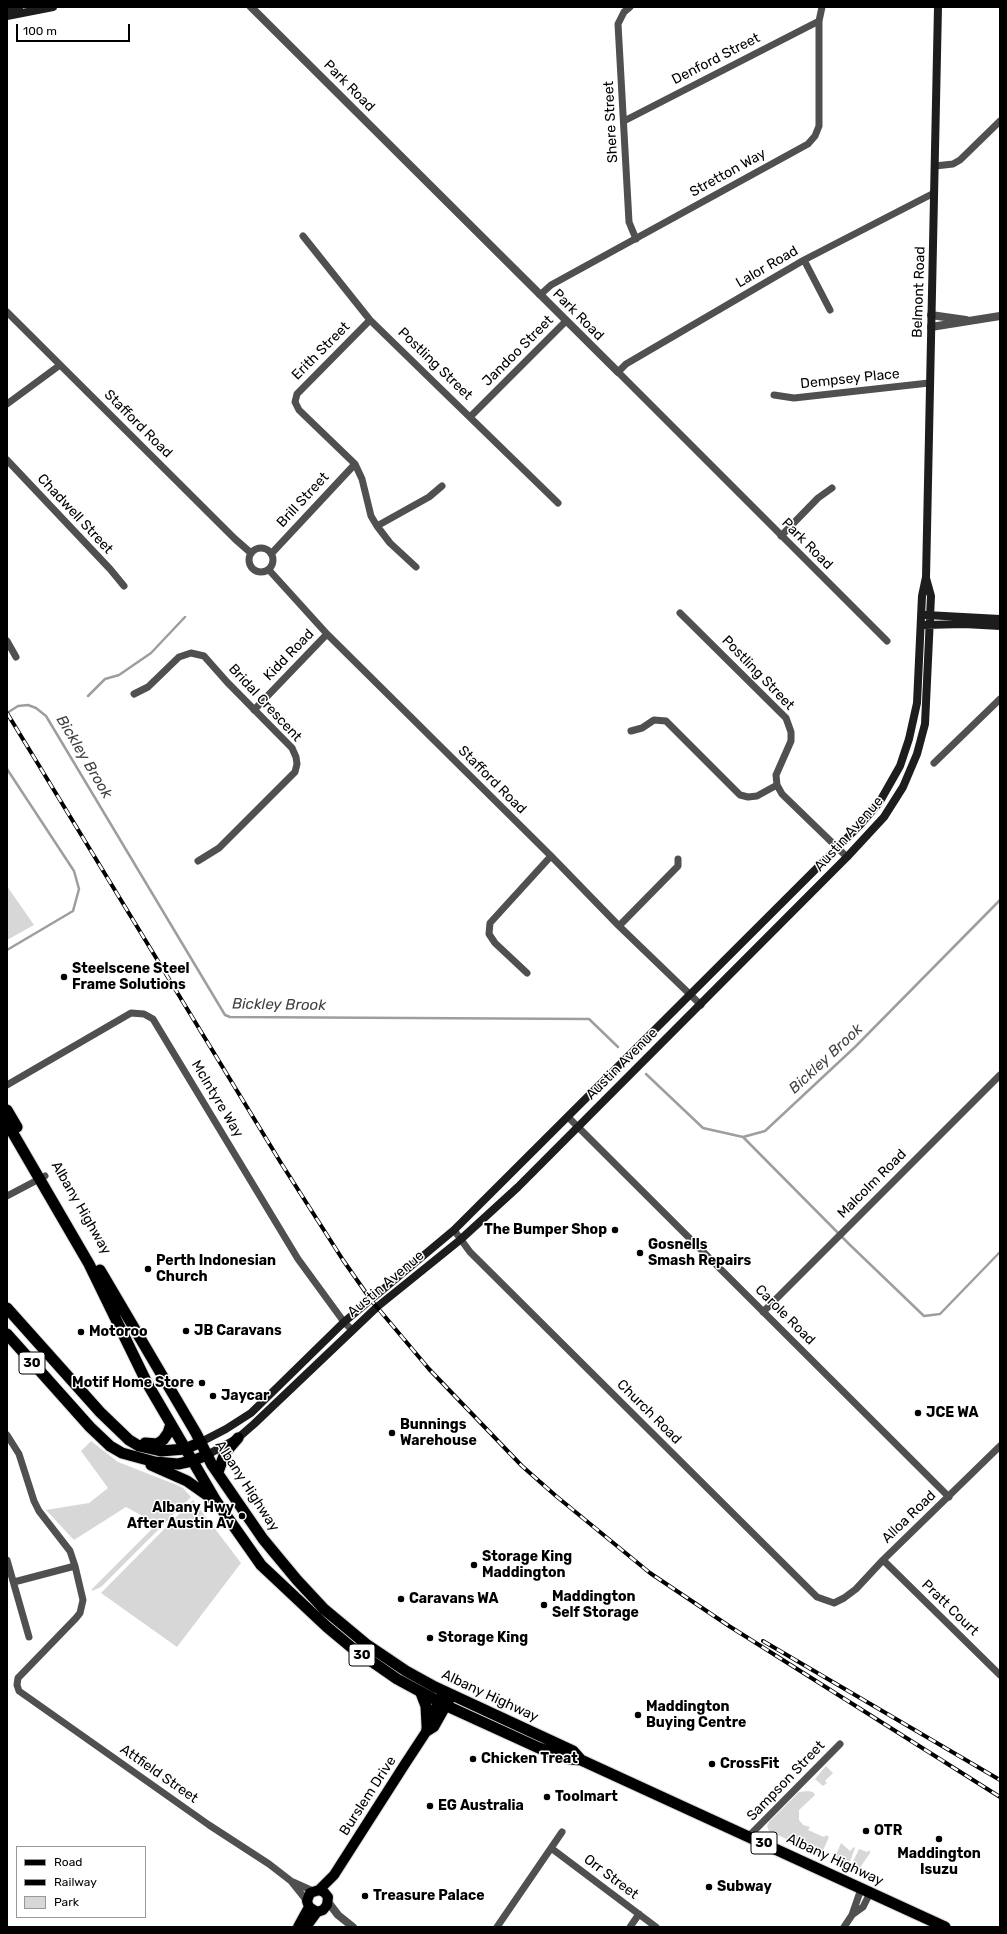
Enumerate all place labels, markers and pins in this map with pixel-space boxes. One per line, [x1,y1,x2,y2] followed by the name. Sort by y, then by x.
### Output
[72,961,190,994] place label: Steelscene Steel Frame Solutions
[59,972,69,982] marker: Steelscene Steel Frame Solutions
[484,1222,607,1238] place label: The Bumper Shop
[610,1225,620,1235] marker: The Bumper Shop
[648,1237,751,1270] place label: Gosnells Smash Repairs
[635,1248,645,1258] marker: Gosnells Smash Repairs
[156,1253,276,1286] place label: Perth Indonesian Church
[143,1264,153,1274] marker: Perth Indonesian Church
[194,1323,282,1339] place label: JB Caravans
[89,1324,148,1340] place label: Motoroo
[181,1326,191,1336] marker: JB Caravans
[76,1327,86,1337] marker: Motoroo
[72,1375,194,1391] place label: Motif Home Store
[197,1378,207,1388] marker: Motif Home Store
[221,1388,269,1404] place label: Jaycar
[208,1391,218,1401] marker: Jaycar
[926,1405,978,1421] place label: JCE WA
[913,1408,923,1418] marker: JCE WA
[400,1417,477,1450] place label: Bunnings Warehouse
[387,1428,397,1438] marker: Bunnings Warehouse
[127,1500,234,1532] place label: Albany Hwy After Austin Av
[237,1511,247,1521] marker: Albany Hwy After Austin Av
[482,1549,572,1582] place label: Storage King Maddington
[469,1560,479,1570] marker: Storage King Maddington
[552,1589,639,1622] place label: Maddington Self Storage
[409,1591,499,1607] place label: Caravans WA
[396,1594,406,1604] marker: Caravans WA
[539,1600,549,1610] marker: Maddington Self Storage
[438,1630,528,1646] place label: Storage King
[425,1633,435,1643] marker: Storage King
[646,1699,746,1732] place label: Maddington Buying Centre
[633,1710,643,1720] marker: Maddington Buying Centre
[481,1751,578,1767] place label: Chicken Treat
[468,1754,478,1764] marker: Chicken Treat
[720,1756,779,1772] place label: CrossFit
[707,1759,717,1769] marker: CrossFit
[555,1789,618,1805] place label: Toolmart
[542,1792,552,1802] marker: Toolmart
[438,1798,524,1814] place label: EG Australia
[425,1801,435,1811] marker: EG Australia
[874,1823,902,1839] place label: OTR
[861,1826,871,1836] marker: OTR
[934,1834,944,1844] marker: Maddington Isuzu
[897,1846,981,1878] place label: Maddington Isuzu
[717,1879,772,1895] place label: Subway
[704,1882,714,1892] marker: Subway
[373,1888,485,1904] place label: Treasure Palace
[360,1891,370,1901] marker: Treasure Palace

